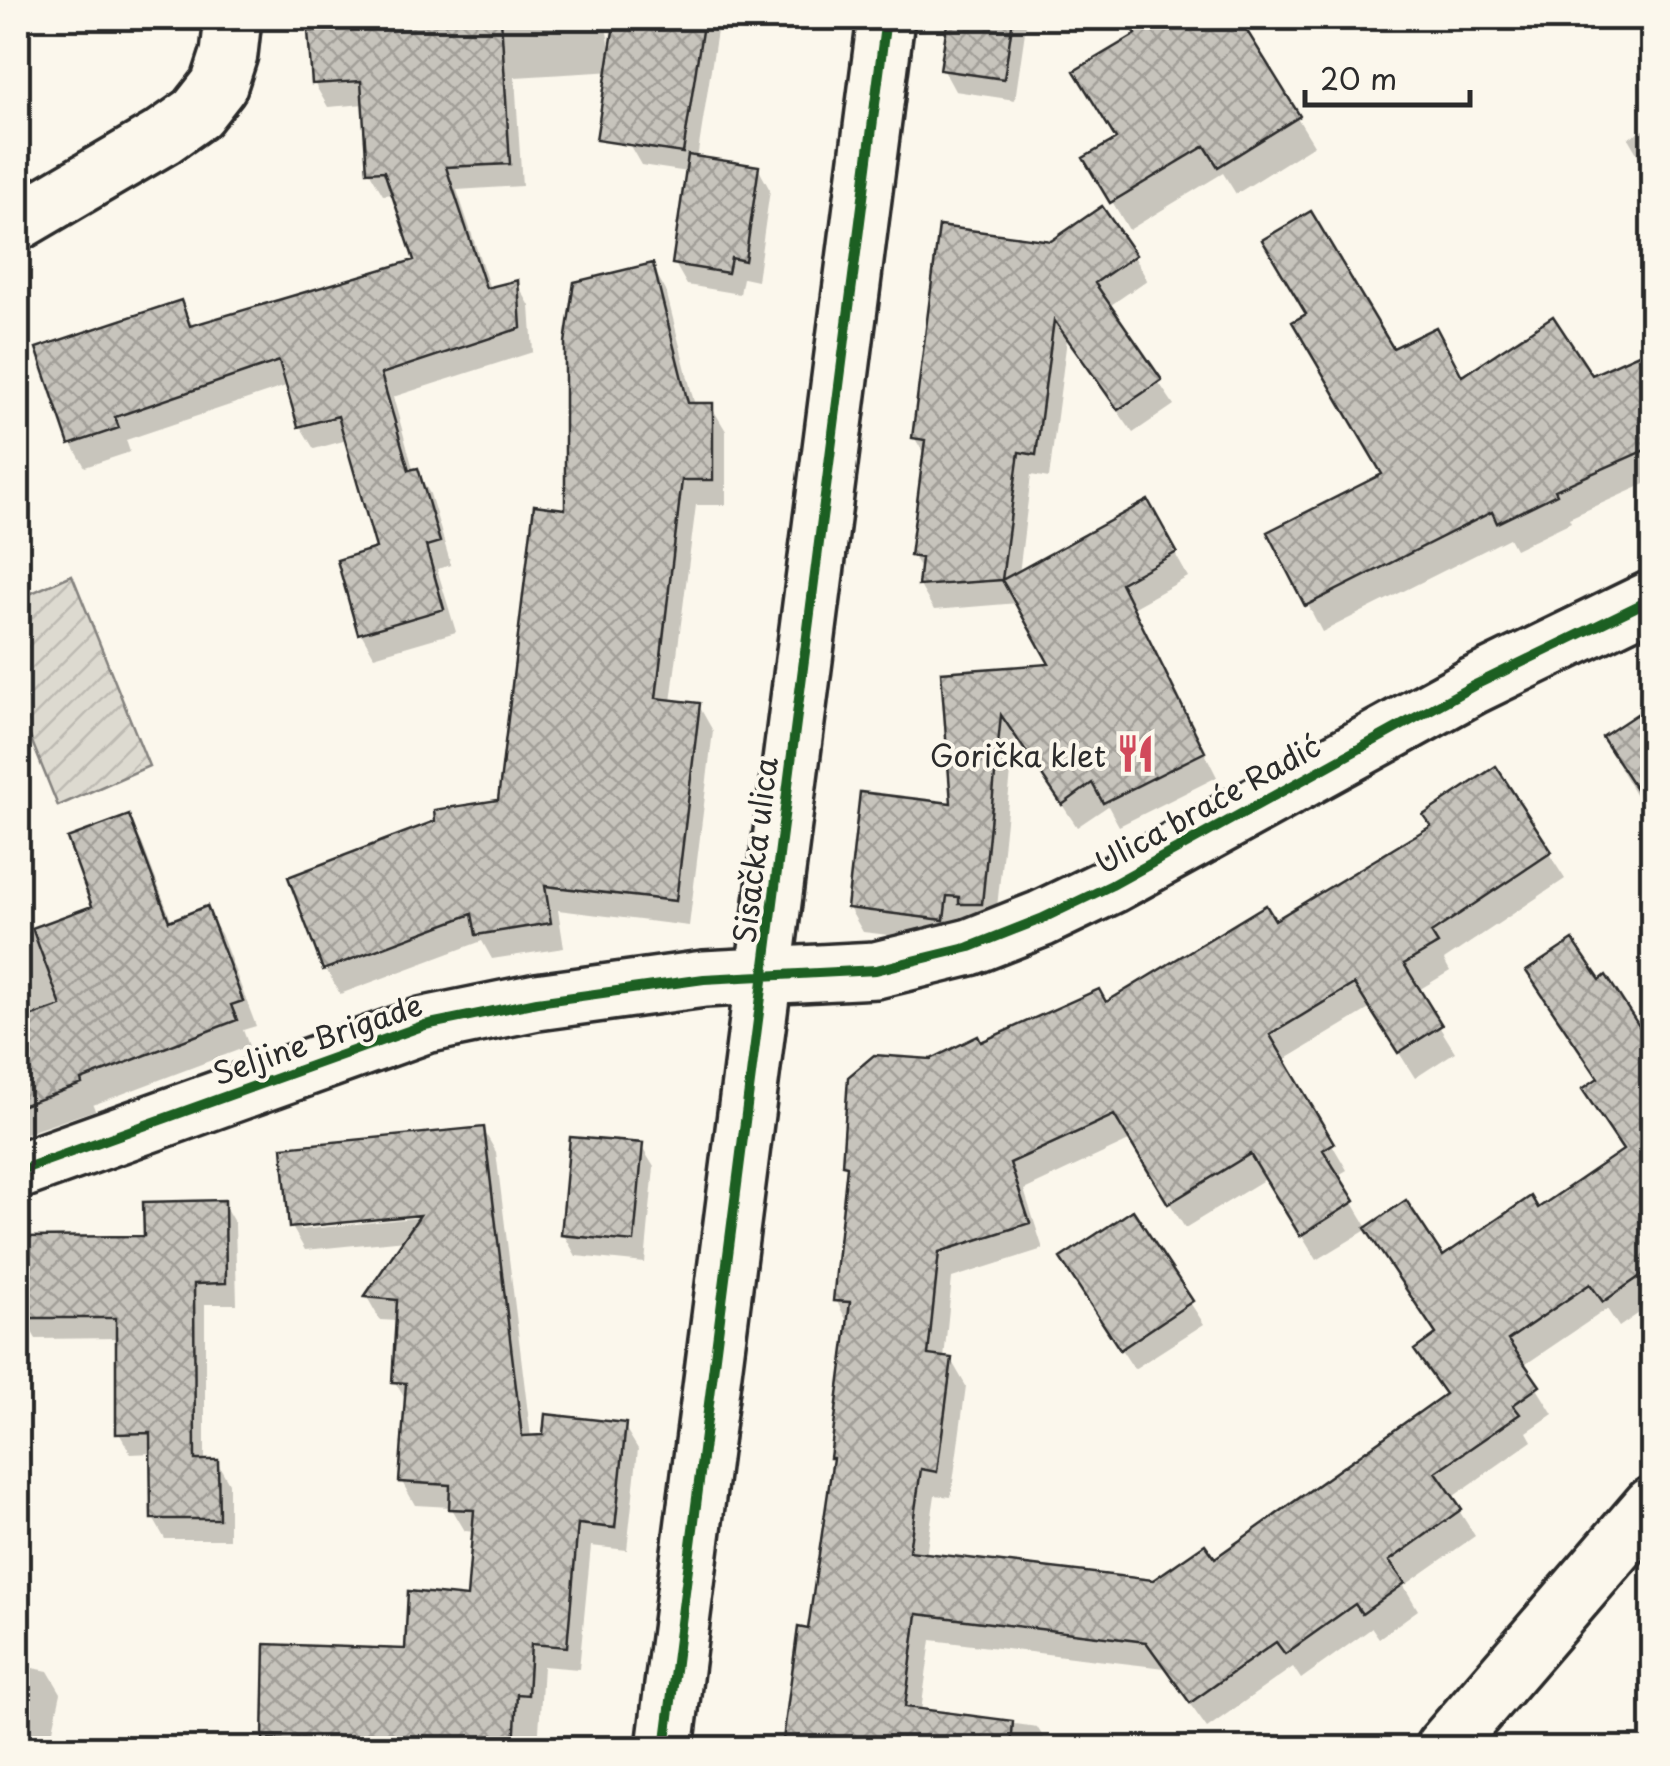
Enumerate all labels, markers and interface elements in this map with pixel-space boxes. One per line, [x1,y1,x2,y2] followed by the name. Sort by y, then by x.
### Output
[1305,45,1470,107] scale bar
[1320,55,1397,100] text: 20 m
[1086,722,1328,884] street label: Ulica braće Radić
[930,732,1106,777] place label: Gorička klet
[1115,733,1157,775] restaurant icon: Gorička klet
[720,754,788,945] street label: Sisačka ulica
[206,981,428,1095] street label: Seljine Brigade

